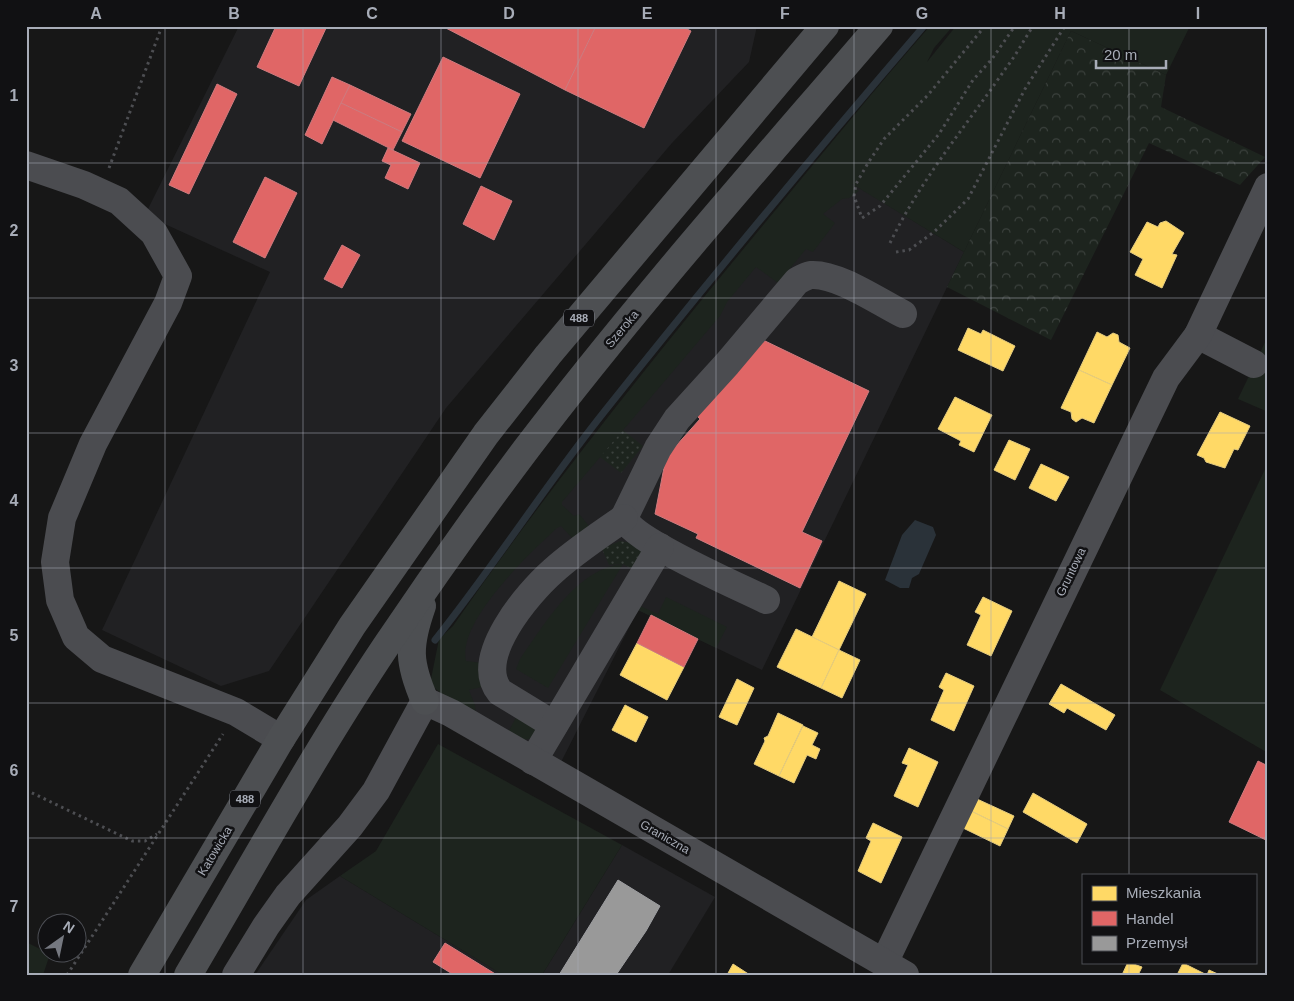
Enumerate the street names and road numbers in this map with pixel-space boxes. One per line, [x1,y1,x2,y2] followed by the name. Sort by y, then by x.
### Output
[602,307,642,350] street label: Szeroka
[564,310,594,326] road number: 488
[1053,545,1089,598] street label: Gruntowa
[230,791,260,808] road number: 488
[638,817,692,857] street label: Graniczna
[195,824,235,878] street label: Katowicka

